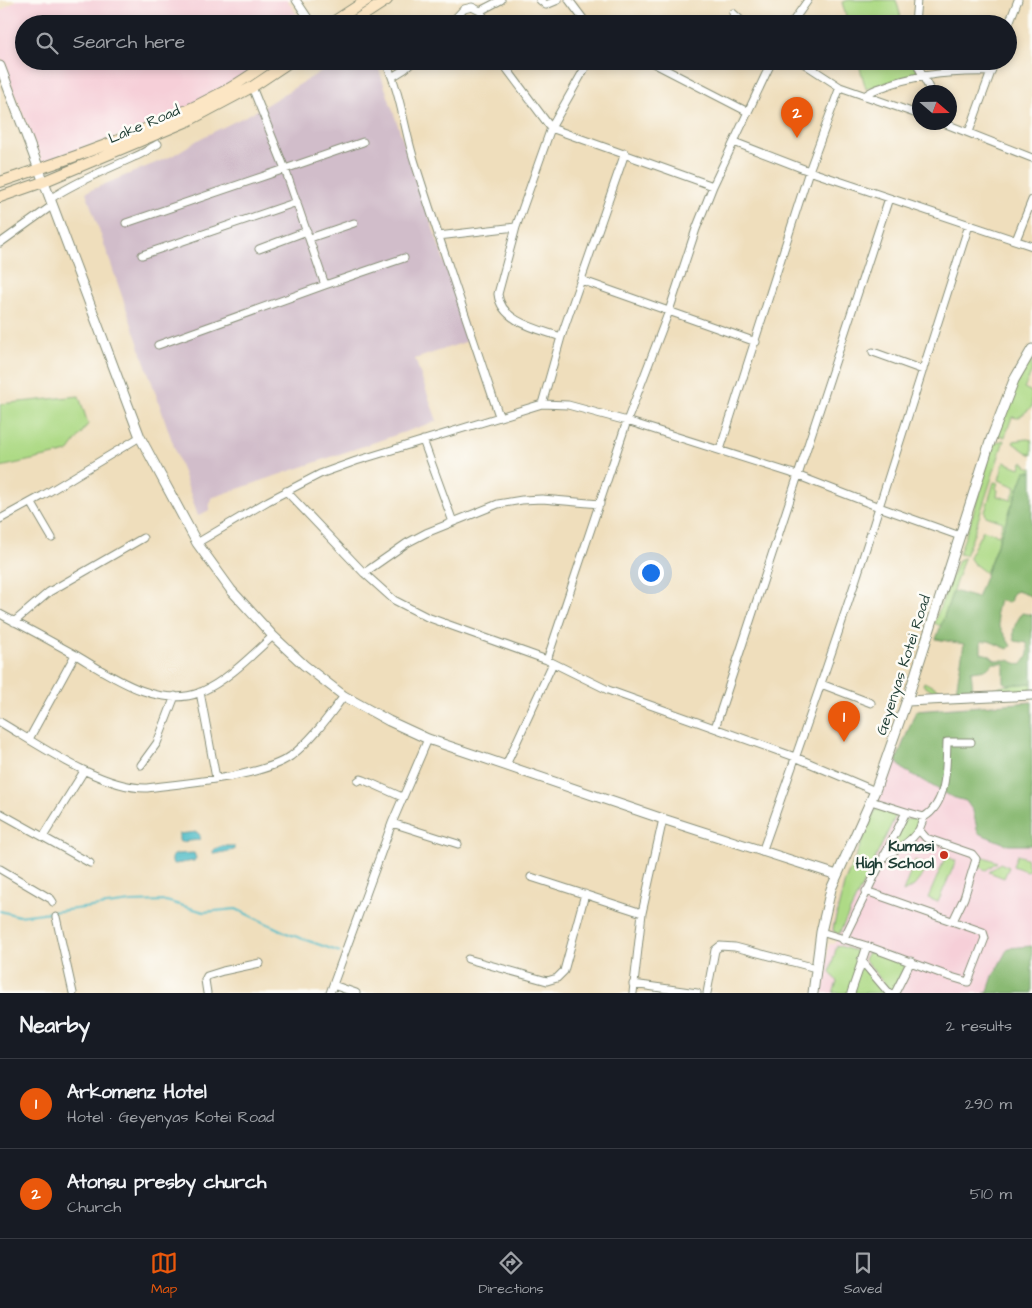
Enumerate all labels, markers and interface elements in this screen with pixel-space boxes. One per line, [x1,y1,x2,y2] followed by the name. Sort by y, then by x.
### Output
[15,15,1017,70] search box
[33,29,61,57] icon: search
[73,29,185,56] text: Search here
[912,85,957,130] north arrow
[781,97,813,138] pin: 2
[105,100,183,149] street label: Lake Road
[638,560,664,586] your location
[871,592,937,738] street label: Geyenyas Kotei Road
[828,701,860,742] pin: 1
[856,836,935,876] place label: Kumasi High School
[938,849,950,861] marker: Kumasi High School
[20,1011,90,1040] text: Nearby
[946,1015,1012,1037] text: 2 results
[67,1079,207,1106] text: Arkomenz Hotel
[35,1093,37,1115] text: 1
[965,1093,1012,1115] text: 290 m
[67,1106,274,1128] text: Hotel · Geyenyas Kotei Road
[67,1169,266,1196] text: Atonsu presby church
[31,1183,41,1205] text: 2
[970,1183,1012,1205] text: 510 m
[67,1196,121,1218] text: Church
[150,1249,178,1299] tab: Map
[478,1249,543,1299] tab: Directions
[844,1249,882,1299] tab: Saved

